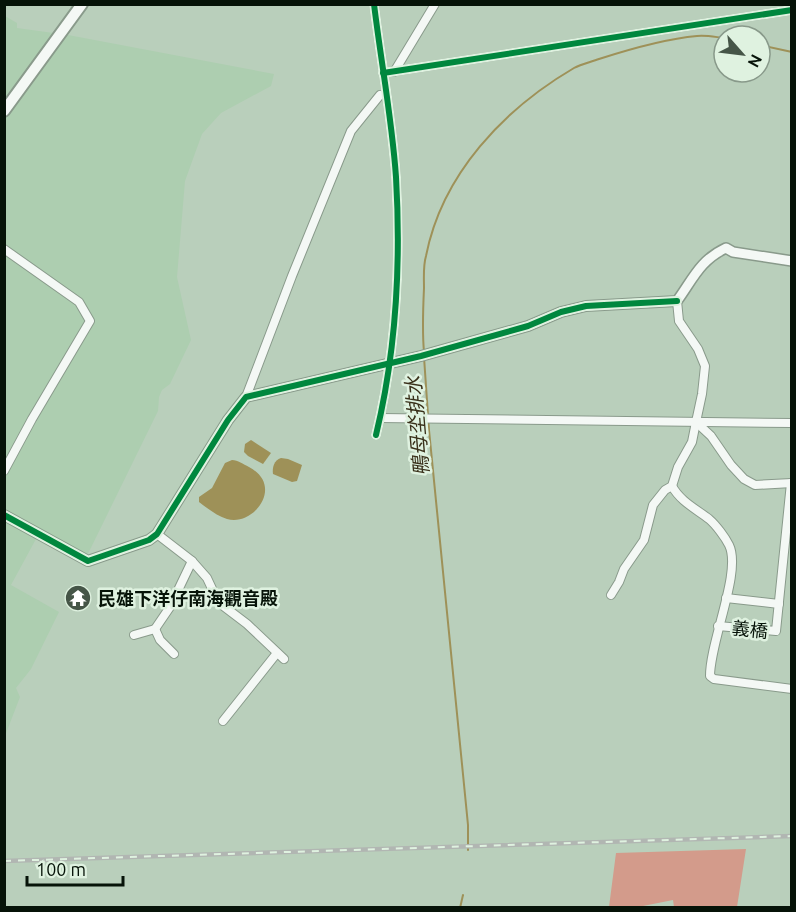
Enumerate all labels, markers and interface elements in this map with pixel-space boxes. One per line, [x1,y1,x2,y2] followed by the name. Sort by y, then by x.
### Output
[712,24,772,84] north arrow
[744,52,766,71] text: N
[401,374,433,477] water label: 鴨母坔排水
[63,583,93,613] temple icon: 民雄下洋仔南海觀音殿
[98,588,278,608] place label: 民雄下洋仔南海觀音殿
[731,617,769,641] street label: 義橋
[27,849,123,887] scale bar
[36,859,86,879] text: 100 m

